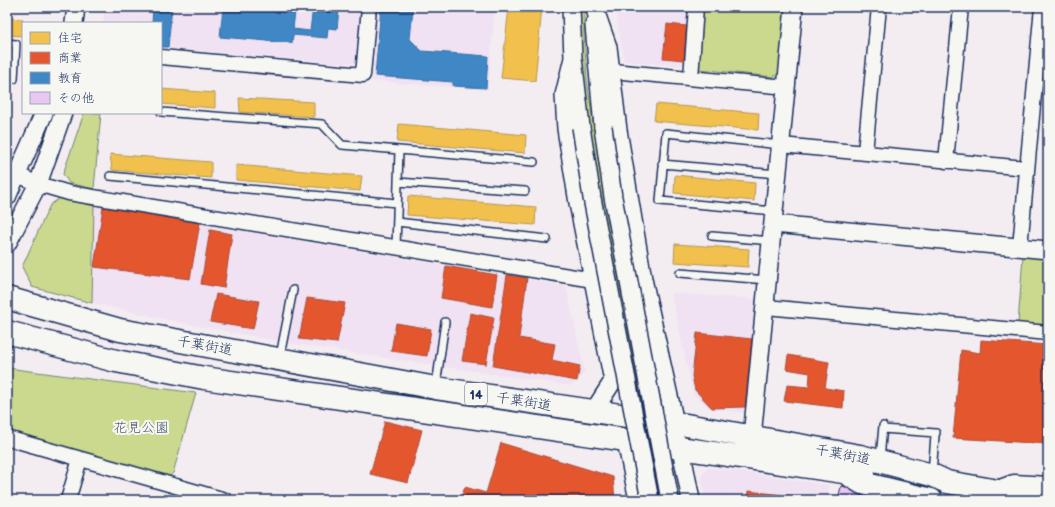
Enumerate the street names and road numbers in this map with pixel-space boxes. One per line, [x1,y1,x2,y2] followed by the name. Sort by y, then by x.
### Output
[176,332,234,359] street label: 千葉街道
[465,383,487,405] road number: 14
[495,389,553,414] street label: 千葉街道
[814,441,872,468] street label: 千葉街道

